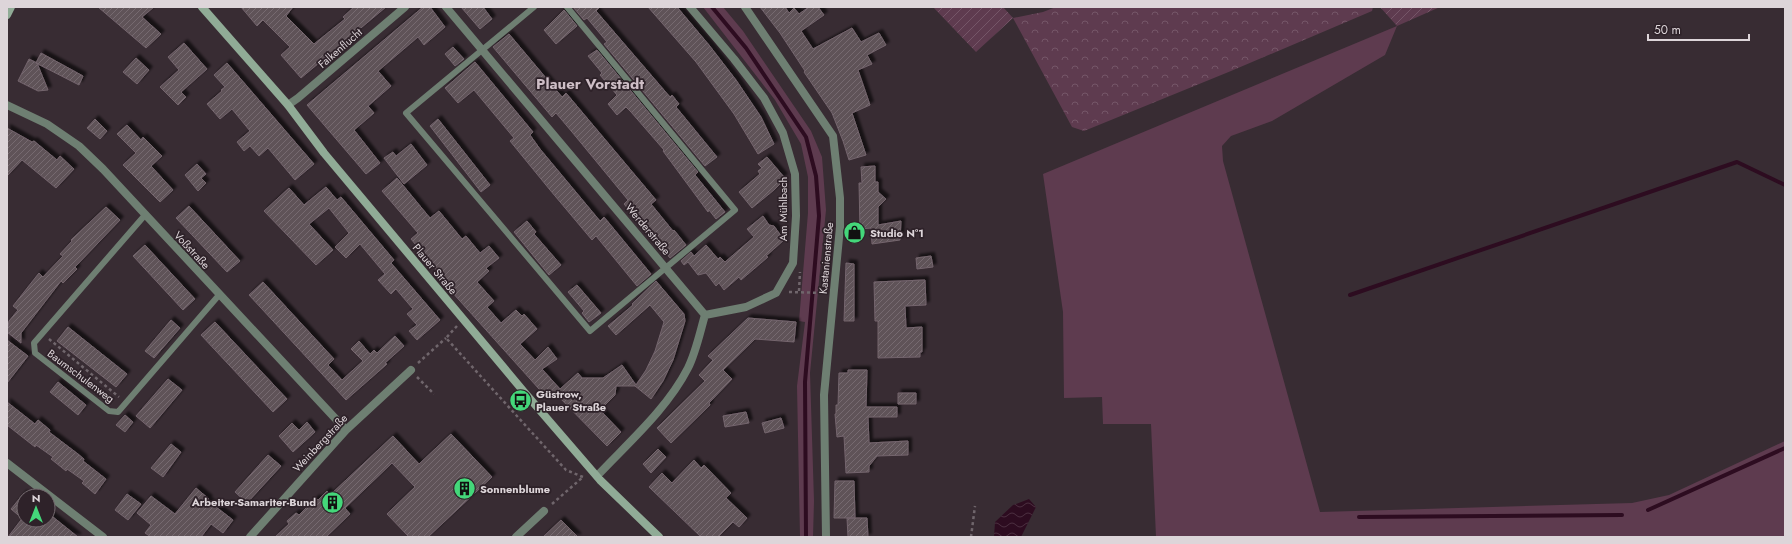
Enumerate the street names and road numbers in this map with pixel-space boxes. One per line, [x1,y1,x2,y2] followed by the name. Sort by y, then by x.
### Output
[314,24,366,72] street label: Falkenflucht
[775,177,791,241] street label: Am Mühlbach
[622,200,675,259] street label: Werderstraße
[815,221,837,295] street label: Kastanienstraße
[170,227,214,273] street label: Voßstraße
[409,240,461,298] street label: Plauer Straße
[44,345,118,407] street label: Baumschulenweg
[289,410,351,476] street label: Weinbergstraße

